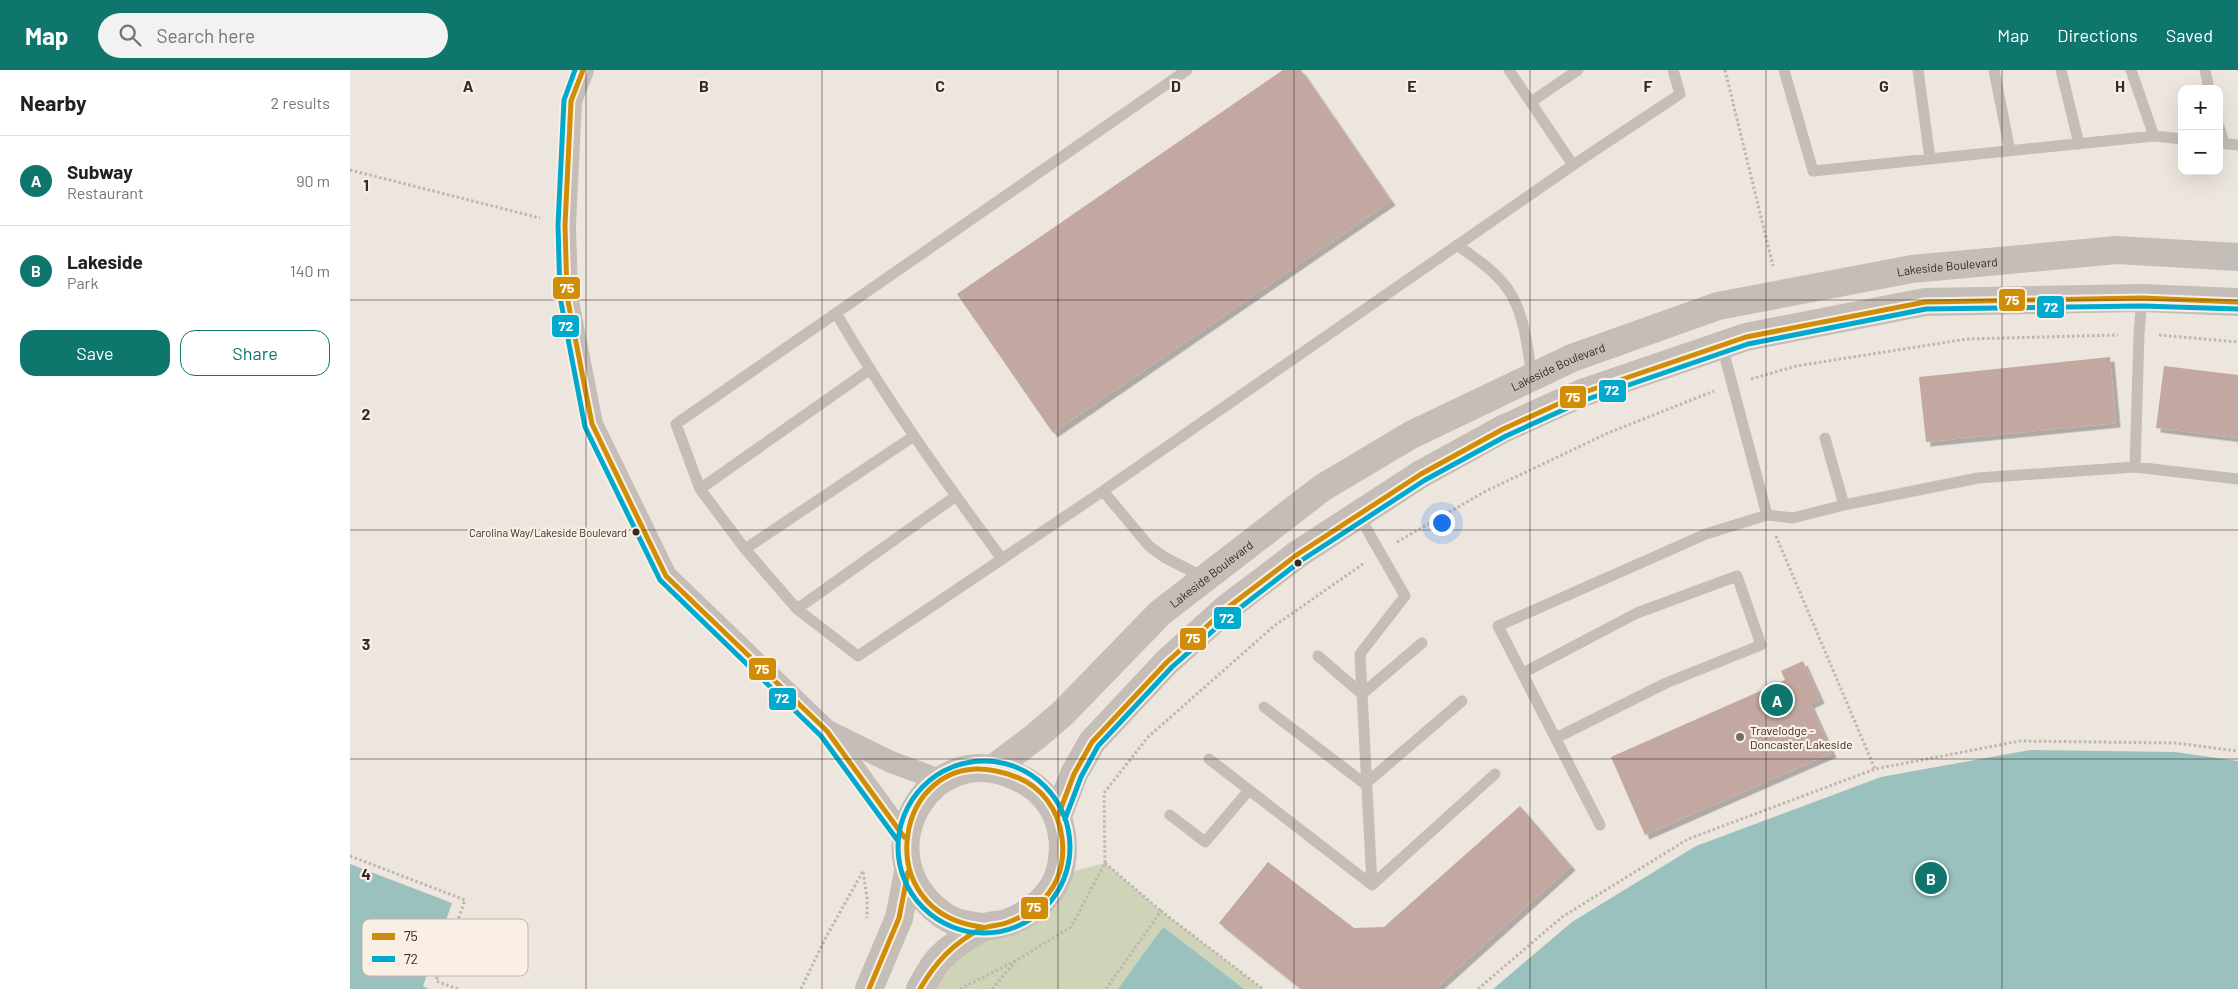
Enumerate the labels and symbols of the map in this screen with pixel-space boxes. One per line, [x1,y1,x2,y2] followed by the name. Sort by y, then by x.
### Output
[463,76,474,95] text: A
[699,76,709,95] text: B
[935,76,945,95] text: C
[1171,76,1181,95] text: D
[1407,76,1417,95] text: E
[1644,76,1653,95] text: F
[1879,76,1889,95] text: G
[2115,76,2125,95] text: H
[363,175,369,194] text: 1
[1896,254,1998,279] street label: Lakeside Boulevard
[552,276,581,300] line badge: 75
[560,279,575,296] text: 75
[1998,288,2026,312] line badge: 75
[2005,291,2020,308] text: 75
[2036,295,2065,319] line badge: 72
[2044,298,2059,315] text: 72
[551,314,580,338] line badge: 72
[559,317,574,334] text: 72
[1509,340,1607,393] street label: Lakeside Boulevard
[1598,379,1627,403] line badge: 72
[1605,381,1620,398] text: 72
[1559,385,1587,409] line badge: 75
[1566,388,1581,405] text: 75
[362,404,371,423] text: 2
[1429,510,1455,536] your location
[469,526,627,539] place label: Carolina Way/Lakeside Boulevard
[631,527,641,537] marker: Carolina Way/Lakeside Boulevard
[1167,537,1255,610] street label: Lakeside Boulevard
[1293,558,1303,568] unlabelled marker
[1213,606,1242,630] line badge: 72
[1220,609,1235,626] text: 72
[1179,627,1207,651] line badge: 75
[1186,629,1201,646] text: 75
[362,634,370,653] text: 3
[748,657,777,681] line badge: 75
[755,660,770,677] text: 75
[1761,681,1793,719] pin: A
[768,687,797,711] line badge: 72
[775,689,790,706] text: 72
[1750,723,1853,751] place label: Travelodge - Doncaster Lakeside
[1734,731,1746,743] marker: Travelodge - Doncaster Lakeside
[1915,859,1947,897] pin: B
[361,864,371,883] text: 4
[1020,896,1049,920] line badge: 75
[1027,898,1042,915] text: 75
[362,919,528,976] legend
[404,927,418,944] text: 75
[404,950,418,967] text: 72

